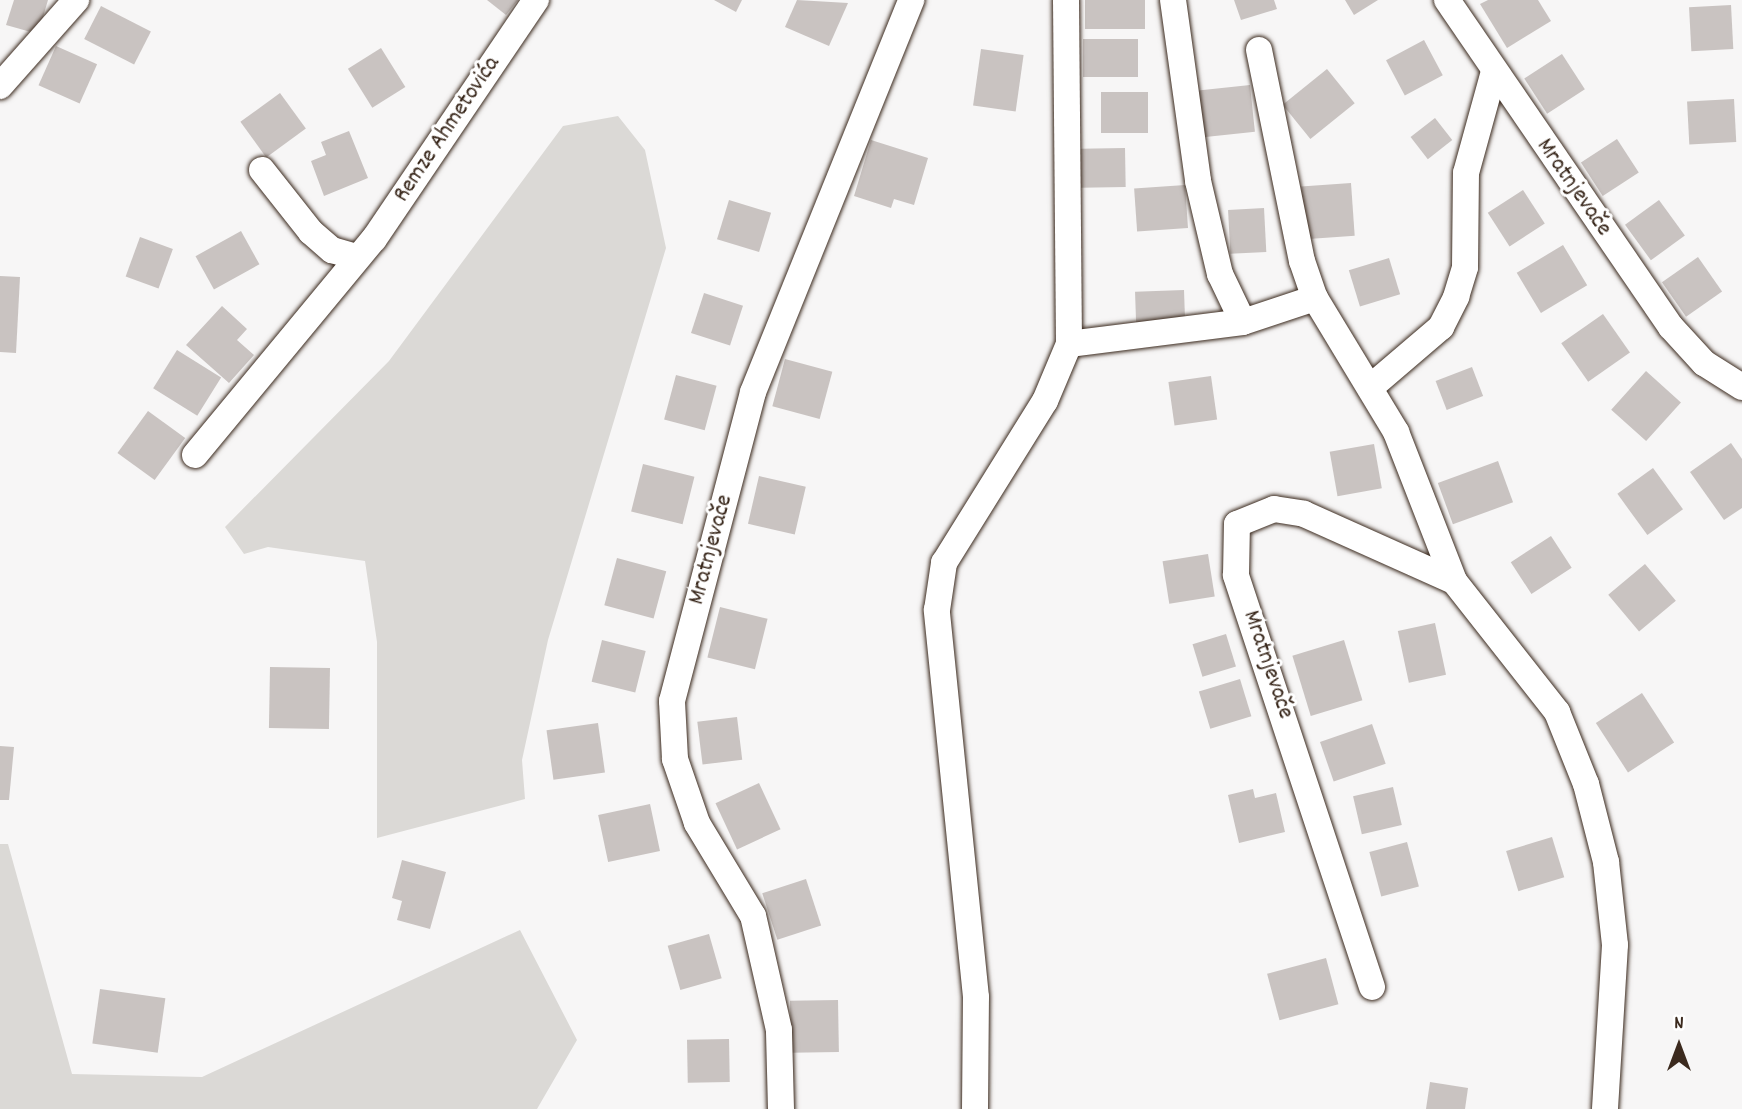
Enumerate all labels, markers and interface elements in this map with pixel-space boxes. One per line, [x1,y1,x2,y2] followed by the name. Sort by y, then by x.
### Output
[389,52,507,208] street label: Remze Ahmetovića
[1529,134,1617,242] street label: Mratnjevače
[684,492,740,608] street label: Mratnjevače
[1235,607,1299,723] street label: Mratnjevače
[1644,1011,1714,1081] north arrow
[1674,1011,1684,1038] text: N

